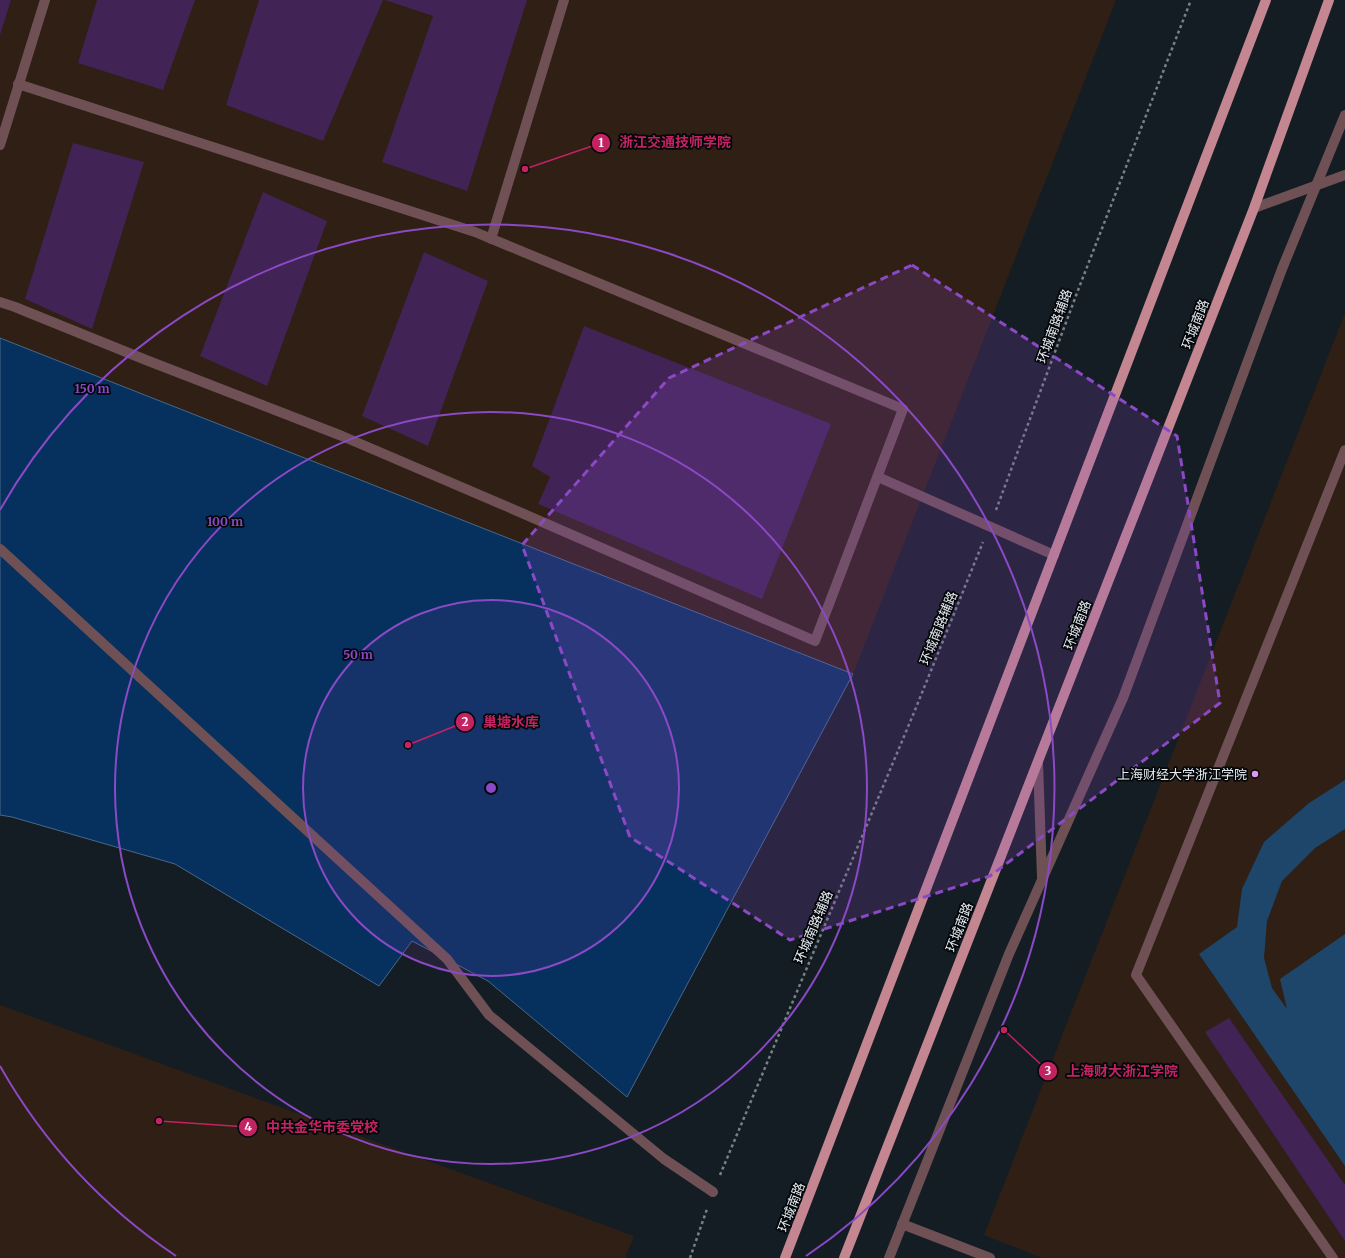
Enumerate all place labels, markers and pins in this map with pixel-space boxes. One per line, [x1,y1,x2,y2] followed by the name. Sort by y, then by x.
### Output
[591,130,739,156] callout: 浙江交通技师学院
[455,709,547,735] callout: 巢塘水库
[1117,766,1247,783] place label: 上海财经大学浙江学院
[1250,769,1260,779] marker: 上海财经大学浙江学院
[484,781,498,795] centre of rings
[1038,1058,1186,1084] callout: 上海财大浙江学院
[238,1114,386,1140] callout: 中共金华市委党校

